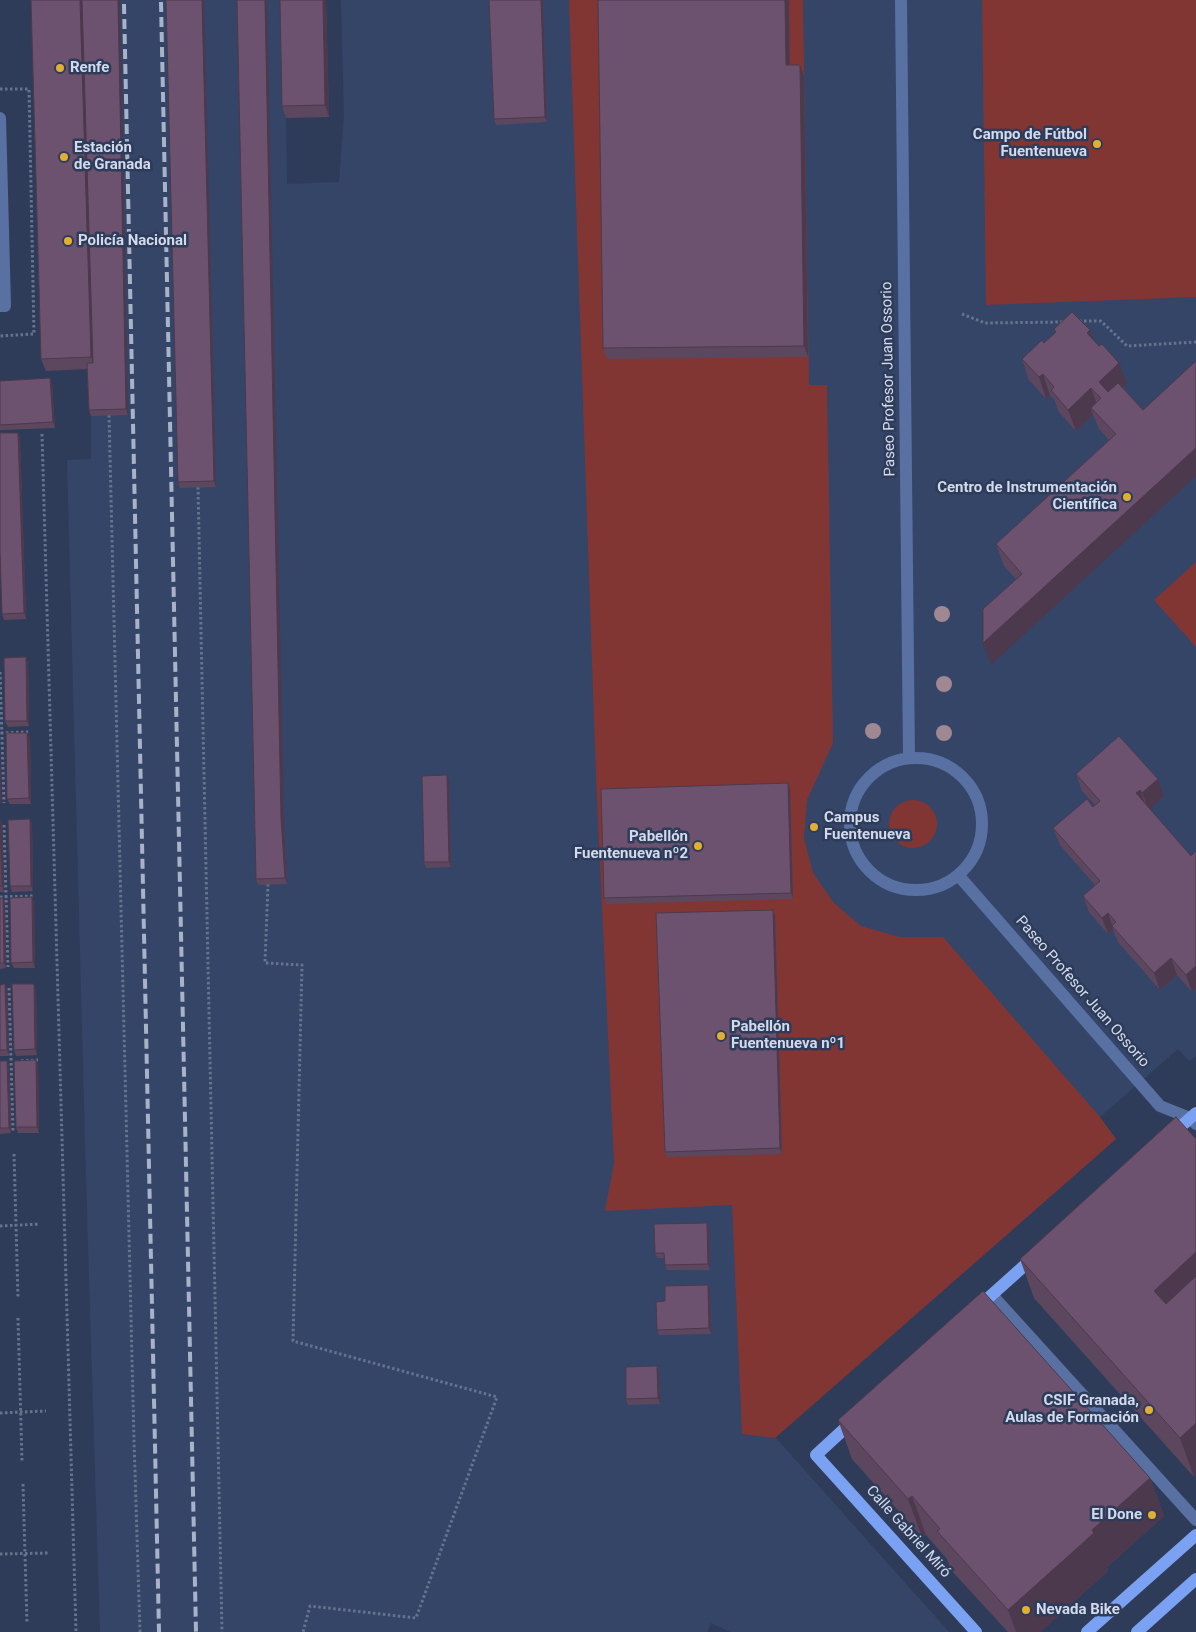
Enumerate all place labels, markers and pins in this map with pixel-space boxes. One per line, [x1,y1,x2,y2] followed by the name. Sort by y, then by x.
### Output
[70,59,109,77] place label: Renfe
[54,62,66,74] marker: Renfe
[973,126,1087,161] place label: Campo de Fútbol Fuentenueva
[1091,138,1103,150] marker: Campo de Fútbol Fuentenueva
[74,139,151,174] place label: Estación de Granada
[58,151,70,163] marker: Estación de Granada
[78,232,187,250] place label: Policía Nacional
[62,235,74,247] marker: Policía Nacional
[937,479,1117,514] place label: Centro de Instrumentación Científica
[1121,491,1133,503] marker: Centro de Instrumentación Científica
[824,809,910,844] place label: Campus Fuentenueva
[808,821,820,833] marker: Campus Fuentenueva
[574,828,688,863] place label: Pabellón Fuentenueva nº2
[692,840,704,852] marker: Pabellón Fuentenueva nº2
[731,1018,845,1053] place label: Pabellón Fuentenueva nº1
[715,1030,727,1042] marker: Pabellón Fuentenueva nº1
[1005,1392,1139,1427] place label: CSIF Granada, Aulas de Formación
[1143,1404,1155,1416] marker: CSIF Granada, Aulas de Formación
[1091,1506,1142,1524] place label: El Done
[1146,1509,1158,1521] marker: El Done
[1036,1601,1120,1619] place label: Nevada Bike
[1020,1604,1032,1616] marker: Nevada Bike

